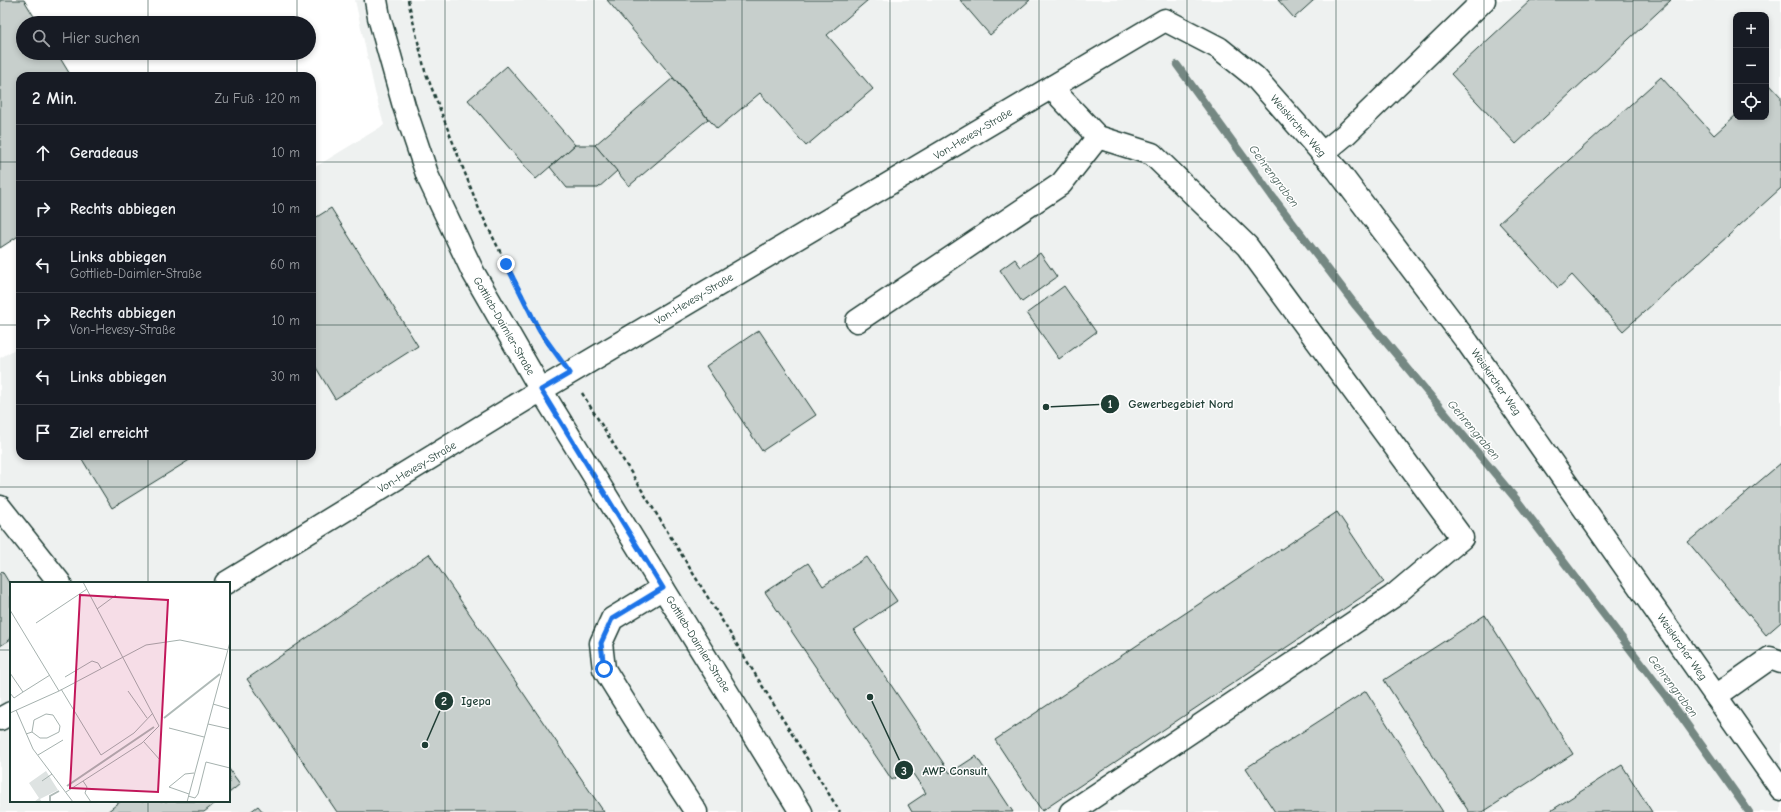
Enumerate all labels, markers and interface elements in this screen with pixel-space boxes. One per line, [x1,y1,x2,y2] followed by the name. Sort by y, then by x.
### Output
[1733,12,1769,120] map controls
[1733,12,1769,48] button: +
[16,16,316,60] search box
[30,27,52,49] icon: search
[62,29,140,47] text: Hier suchen
[1733,48,1769,84] button: −
[1733,84,1769,120] button: locate
[32,89,77,108] text: 2 Min.
[215,91,300,106] text: Zu Fuß · 120 m
[1267,92,1329,160] street label: Weiskircher Weg
[931,105,1015,163] street label: Von-Hevesy-Straße
[32,142,54,164] icon: ahead
[1246,142,1302,210] water label: Gehrengraben
[70,144,138,162] text: Geradeaus
[272,145,300,160] text: 10 m
[32,198,54,220] icon: right
[70,200,176,218] text: Rechts abbiegen
[272,201,300,216] text: 10 m
[70,248,167,266] text: Links abbiegen
[32,254,54,276] icon: left
[497,255,515,273] route end
[270,257,300,272] text: 60 m
[70,266,202,281] text: Gottlieb-Daimler-Straße
[652,270,736,328] street label: Von-Hevesy-Straße
[471,275,538,378] street label: Gottlieb-Daimler-Straße
[70,304,176,322] text: Rechts abbiegen
[32,310,54,332] icon: right
[272,313,300,328] text: 10 m
[70,322,175,337] text: Von-Hevesy-Straße
[1468,346,1524,418] street label: Weiskircher Weg
[32,366,54,388] icon: left
[70,368,167,386] text: Links abbiegen
[270,369,300,384] text: 30 m
[1100,392,1241,416] callout: Gewerbegebiet Nord
[1108,397,1113,411] text: 1
[1128,397,1234,411] text: Gewerbegebiet Nord
[1445,397,1503,463] water label: Gehrengraben
[32,422,54,444] icon: arrive
[70,424,148,442] text: Ziel erreicht
[375,438,459,496] street label: Von-Hevesy-Straße
[10,582,230,802] inset map
[663,593,733,695] street label: Gottlieb-Daimler-Straße
[1654,611,1710,683] street label: Weiskircher Weg
[1645,652,1701,720] water label: Gehrengraben
[595,660,613,678] route start
[434,689,499,713] callout: Igepa
[441,694,447,708] text: 2
[461,694,491,708] text: Igepa
[894,758,995,782] callout: AWP Consult
[901,764,907,778] text: 3
[922,764,989,778] text: AWP Consult

